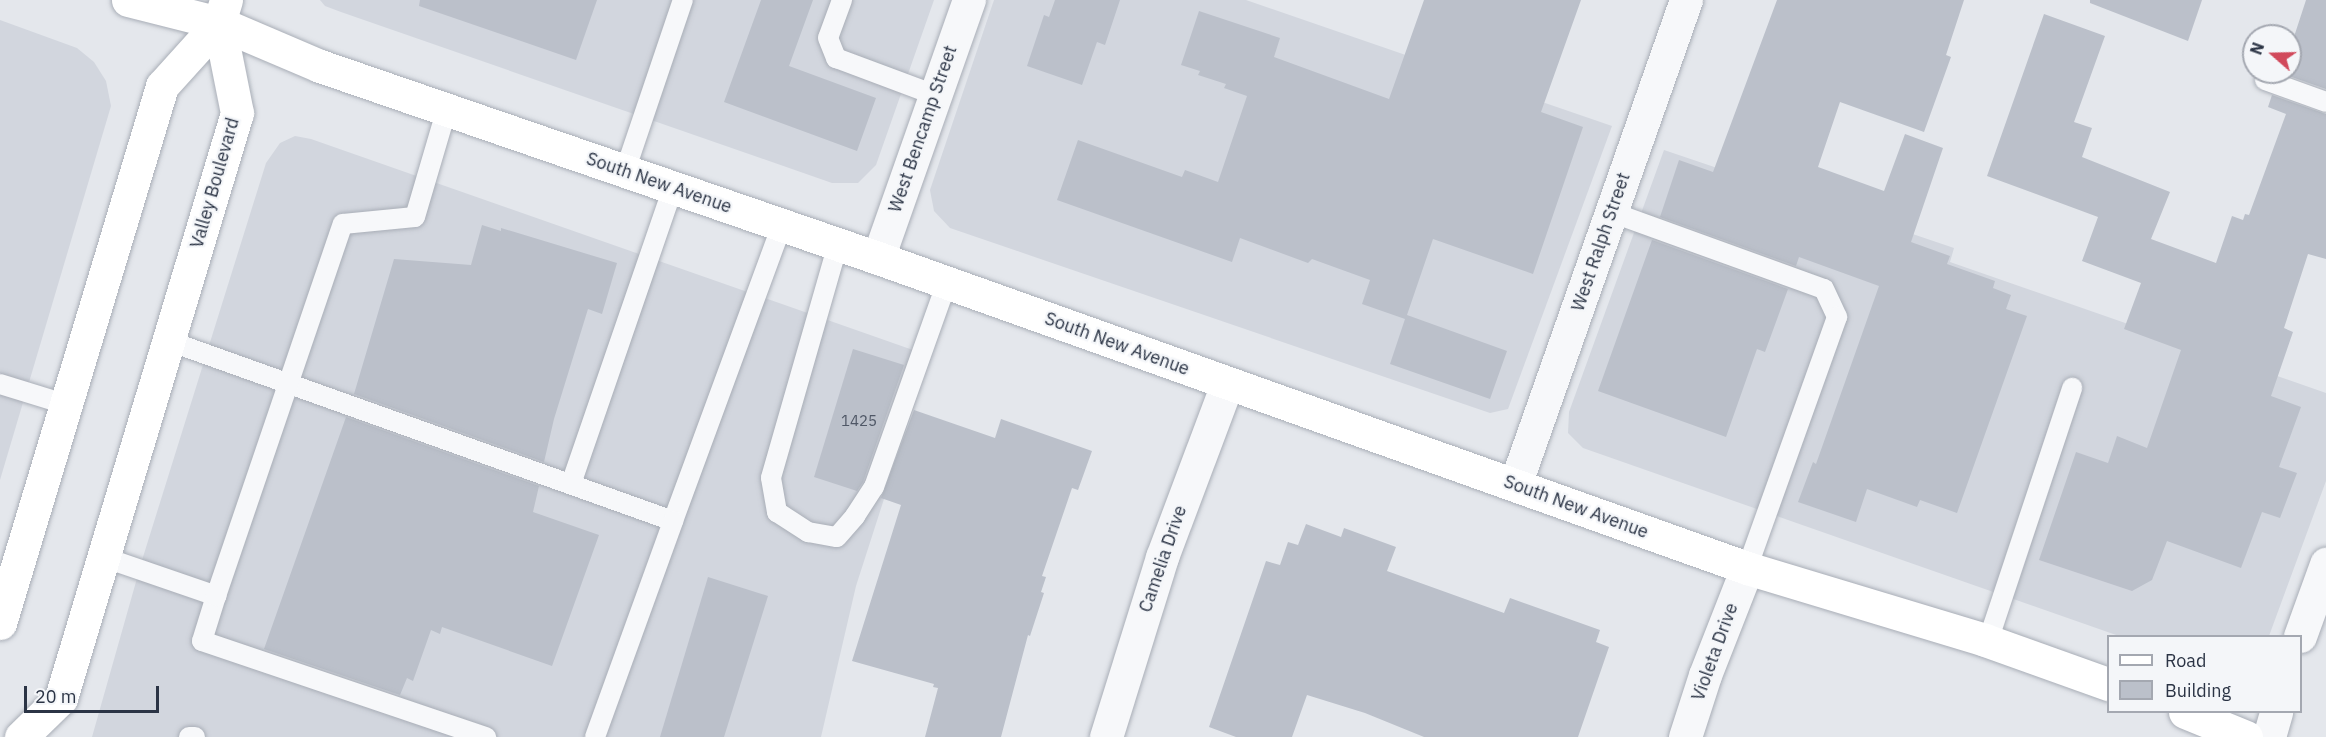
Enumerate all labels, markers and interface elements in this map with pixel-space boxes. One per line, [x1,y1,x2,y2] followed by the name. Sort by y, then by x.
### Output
[2242,24,2302,84] north arrow
[2246,40,2268,57] text: N
[884,43,962,215] street label: West Bencamp Street
[186,115,244,251] street label: Valley Boulevard
[584,148,734,218] street label: South New Avenue
[1567,170,1635,314] street label: West Ralph Street
[1042,308,1192,380] street label: South New Avenue
[841,412,877,430] house number: 1425
[1501,471,1651,543] street label: South New Avenue
[1135,503,1191,615] street label: Camelia Drive
[1687,600,1743,704] street label: Violeta Drive
[2107,635,2302,713] legend
[2165,649,2206,672] text: Road
[27,674,162,712] scale bar
[2165,679,2231,702] text: Building
[35,685,77,708] text: 20 m

